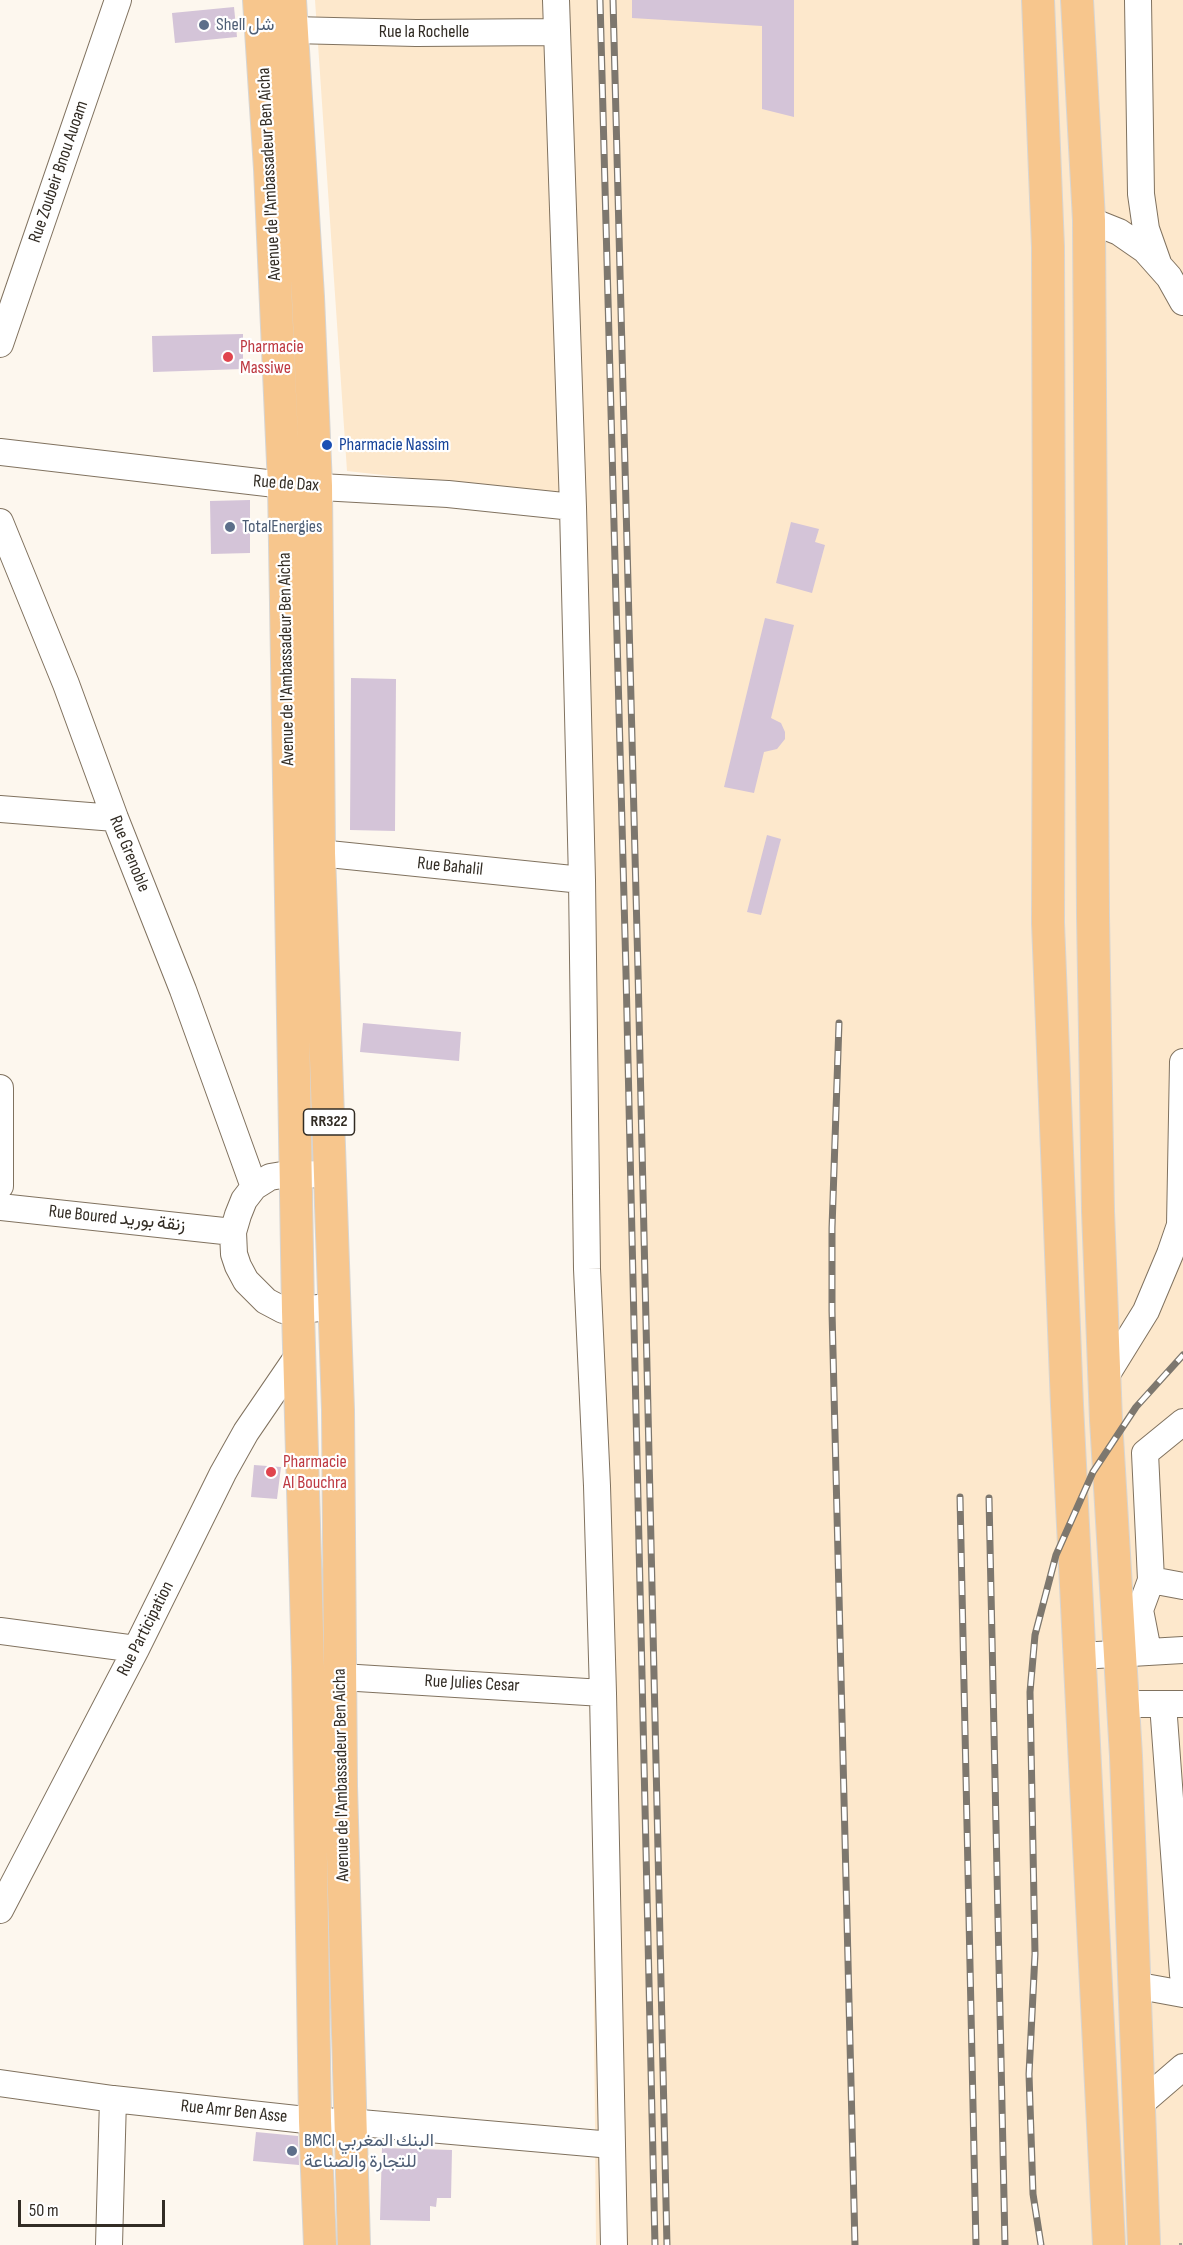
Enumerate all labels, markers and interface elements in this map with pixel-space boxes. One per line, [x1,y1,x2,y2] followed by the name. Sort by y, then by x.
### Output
[216,14,274,36] place label: Shell شل
[197,18,211,32] marker: Shell شل
[379,21,469,43] street label: Rue la Rochelle
[254,67,286,281] street label: Avenue de l'Ambassadeur Ben Aicha
[25,98,93,246] street label: Rue Zoubeir Bnou Auoam
[240,336,304,378] place label: Pharmacie Massiwe
[221,350,235,364] marker: Pharmacie Massiwe
[339,434,449,456] place label: Pharmacie Nassim
[320,438,334,452] marker: Pharmacie Nassim
[252,471,320,497] street label: Rue de Dax
[242,516,323,538] place label: TotalEnergies
[223,520,237,534] marker: TotalEnergies
[274,552,300,766] street label: Avenue de l'Ambassadeur Ben Aicha
[104,813,154,895] street label: Rue Grenoble
[416,853,484,881] street label: Rue Bahalil
[304,1109,354,1135] road number: RR322
[48,1201,186,1237] street label: Rue Boured زنقة بوريد
[283,1451,347,1494] place label: Pharmacie Al Bouchra
[264,1465,278,1479] marker: Pharmacie Al Bouchra
[113,1578,179,1680] street label: Rue Participation
[329,1668,355,1882] street label: Avenue de l'Ambassadeur Ben Aicha
[424,1671,520,1697] street label: Rue Julies Cesar
[180,2096,288,2128] street label: Rue Amr Ben Asse
[304,2130,434,2172] place label: BMCI البنك المغربي للتجارة والصناعة
[285,2144,299,2158] marker: BMCI البنك المغربي للتجارة والصناعة
[21,2188,168,2226] scale bar
[29,2200,59,2221] text: 50 m

